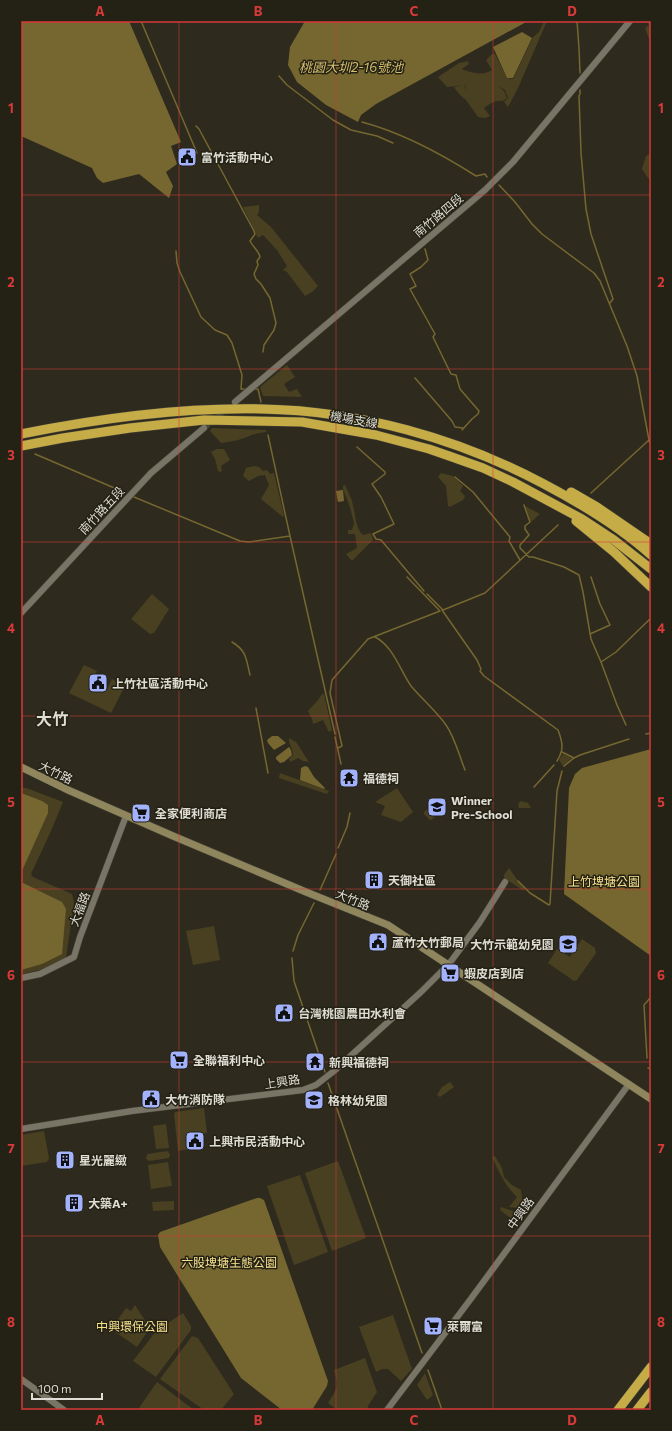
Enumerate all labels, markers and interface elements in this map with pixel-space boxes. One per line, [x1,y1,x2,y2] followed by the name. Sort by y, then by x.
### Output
[95,3,105,19] text: A
[254,3,263,19] text: B
[410,3,419,19] text: C
[567,3,577,19] text: D
[299,59,405,75] water label: 桃園大圳2-16號池
[8,100,14,116] text: 1
[658,100,664,116] text: 1
[176,146,198,168] public building icon: 富竹活動中心
[201,150,273,164] place label: 富竹活動中心
[411,190,465,240] street label: 南竹路四段
[7,274,15,290] text: 2
[657,274,665,290] text: 2
[329,408,379,430] street label: 機場支線
[7,447,15,463] text: 3
[657,447,665,463] text: 3
[75,483,127,537] street label: 南竹路五段
[7,620,15,636] text: 4
[657,620,665,636] text: 4
[87,672,109,694] public building icon: 上竹社區活動中心
[112,676,208,690] place label: 上竹社區活動中心
[36,709,68,728] district label: 大竹
[37,758,75,786] street label: 大竹路
[338,767,360,789] temple icon: 福德祠
[363,771,399,785] place label: 福德祠
[451,793,513,821] place label: Winner Pre-School
[7,794,15,810] text: 5
[657,794,665,810] text: 5
[426,796,448,818] school or university icon: Winner Pre-School
[130,802,152,824] supermarket icon: 全家便利商店
[155,806,227,820] place label: 全家便利商店
[363,869,385,891] building icon: 天御社區
[388,873,436,887] place label: 天御社區
[568,874,640,888] park label: 上竹埤塘公園
[334,886,372,912] street label: 大竹路
[66,890,92,928] street label: 大福路
[367,931,389,953] public building icon: 蘆竹大竹郵局
[557,933,579,955] school or university icon: 大竹示範幼兒園
[392,935,464,949] place label: 蘆竹大竹郵局
[470,937,554,951] place label: 大竹示範幼兒園
[439,962,461,984] supermarket icon: 蝦皮店到店
[464,966,524,980] place label: 蝦皮店到店
[7,967,15,983] text: 6
[657,967,665,983] text: 6
[273,1002,295,1024] public building icon: 台灣桃園農田水利會
[298,1006,406,1020] place label: 台灣桃園農田水利會
[168,1049,190,1071] supermarket icon: 全聯福利中心
[304,1051,326,1073] temple icon: 新興福德祠
[193,1053,265,1067] place label: 全聯福利中心
[329,1055,389,1069] place label: 新興福德祠
[263,1071,301,1091] street label: 上興路
[140,1088,162,1110] public building icon: 大竹消防隊
[303,1089,325,1111] school or university icon: 格林幼兒園
[165,1092,225,1106] place label: 大竹消防隊
[328,1093,388,1107] place label: 格林幼兒園
[184,1130,206,1152] public building icon: 上興市民活動中心
[209,1134,305,1148] place label: 上興市民活動中心
[7,1140,15,1156] text: 7
[657,1140,665,1156] text: 7
[54,1149,76,1171] building icon: 星光麗緻
[79,1153,127,1167] place label: 星光麗緻
[63,1192,85,1214] building icon: 大築A+
[504,1194,536,1232] street label: 中興路
[88,1196,128,1210] place label: 大築A+
[181,1255,277,1269] park label: 六股埤塘生態公園
[7,1314,15,1330] text: 8
[657,1314,665,1330] text: 8
[422,1315,444,1337] supermarket icon: 萊爾富
[96,1319,168,1333] park label: 中興環保公園
[447,1319,483,1333] place label: 萊爾富
[32,1375,102,1401] scale bar
[38,1381,72,1395] text: 100 m
[95,1412,105,1428] text: A
[254,1412,263,1428] text: B
[410,1412,419,1428] text: C
[567,1412,577,1428] text: D

